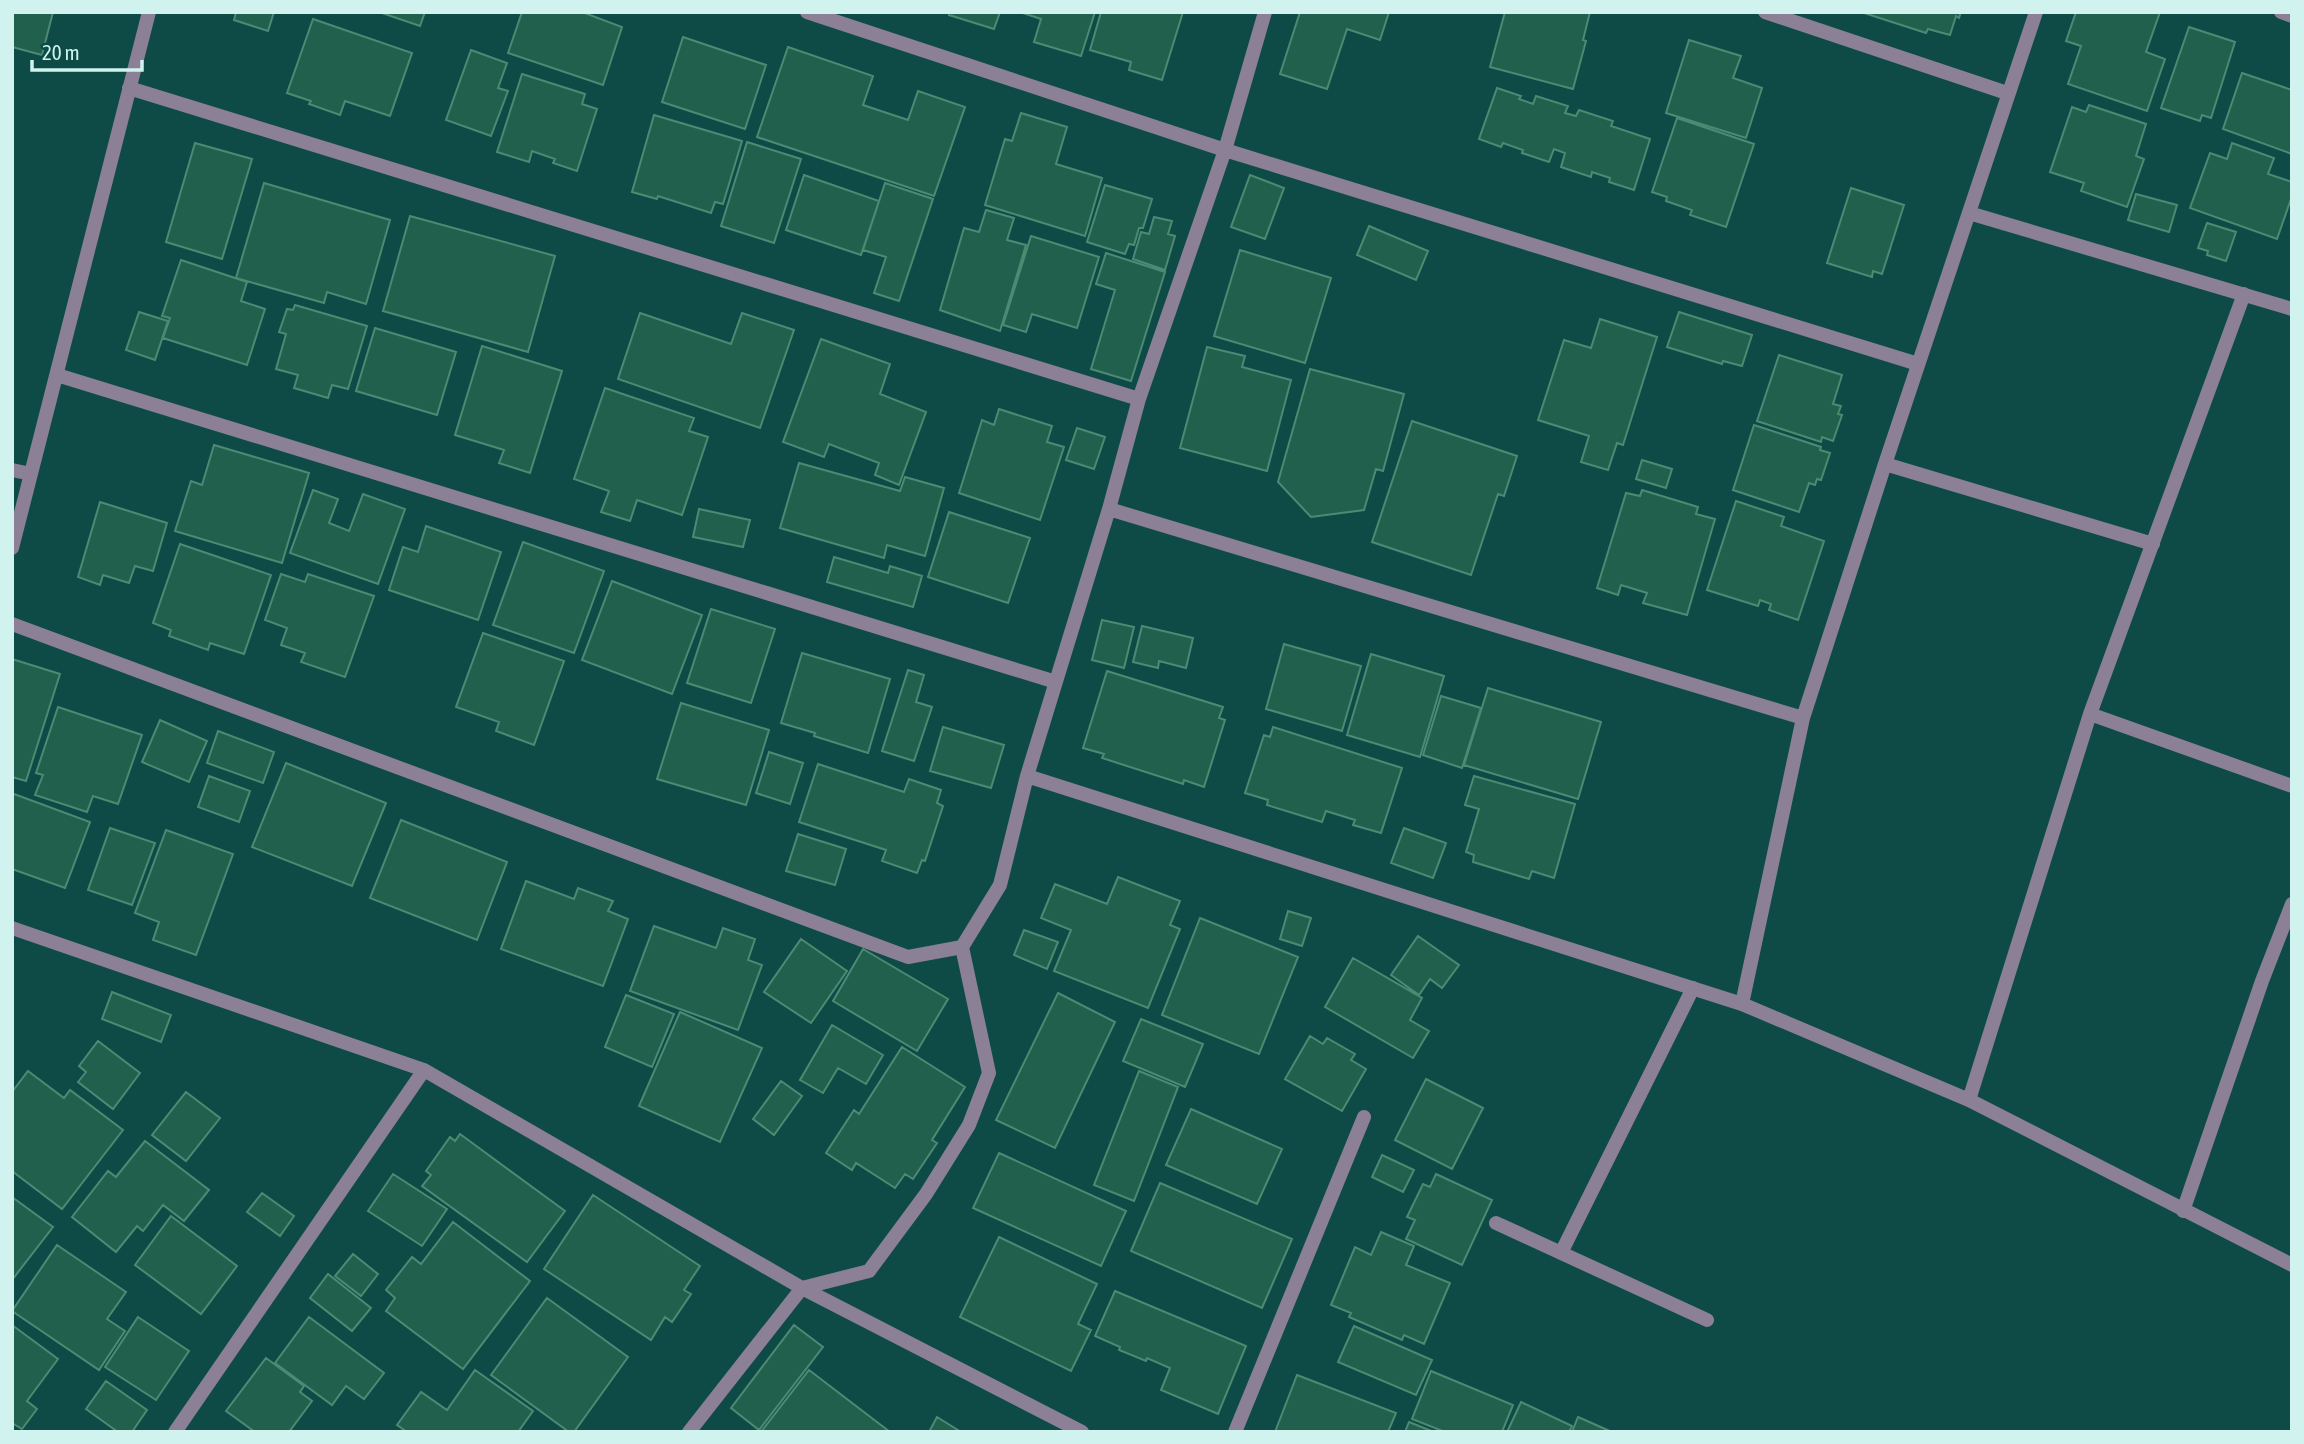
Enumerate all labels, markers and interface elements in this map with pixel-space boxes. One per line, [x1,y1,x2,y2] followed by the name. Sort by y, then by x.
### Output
[32,28,142,72] scale bar
[42,40,80,64] text: 20 m

